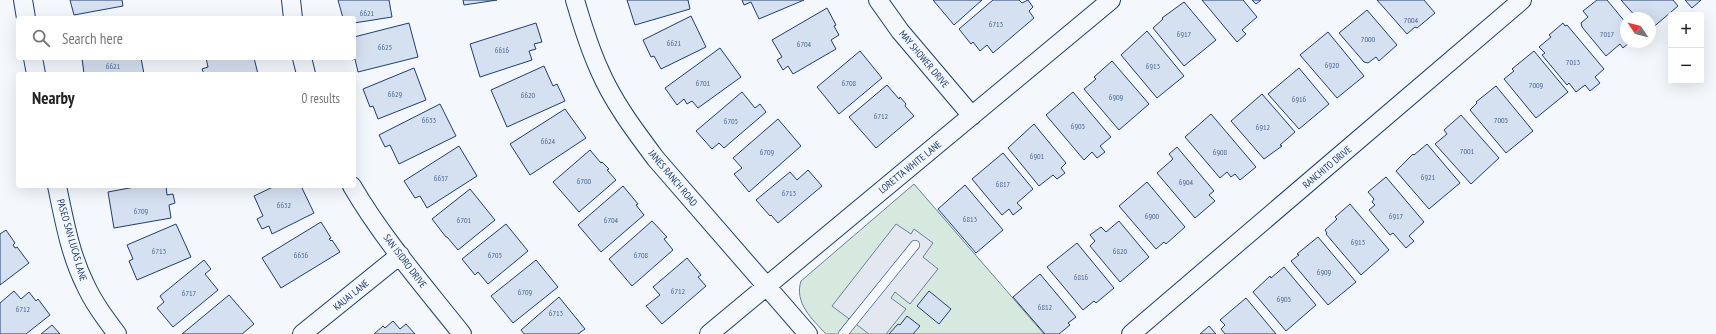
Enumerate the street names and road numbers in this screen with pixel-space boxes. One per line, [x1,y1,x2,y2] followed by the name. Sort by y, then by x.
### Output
[896,28,952,90] street label: MAY SHOWER DRIVE
[876,138,944,196] street label: LORETTA WHITE LANE
[1300,143,1354,191] street label: RANCHITO DRIVE
[645,146,700,209] street label: JANES RANCH ROAD
[54,197,90,283] street label: PASEO SAN LUCAS LANE
[381,231,429,291] street label: SAN ISIDRO DRIVE
[330,277,372,313] street label: KAUAI LANE

